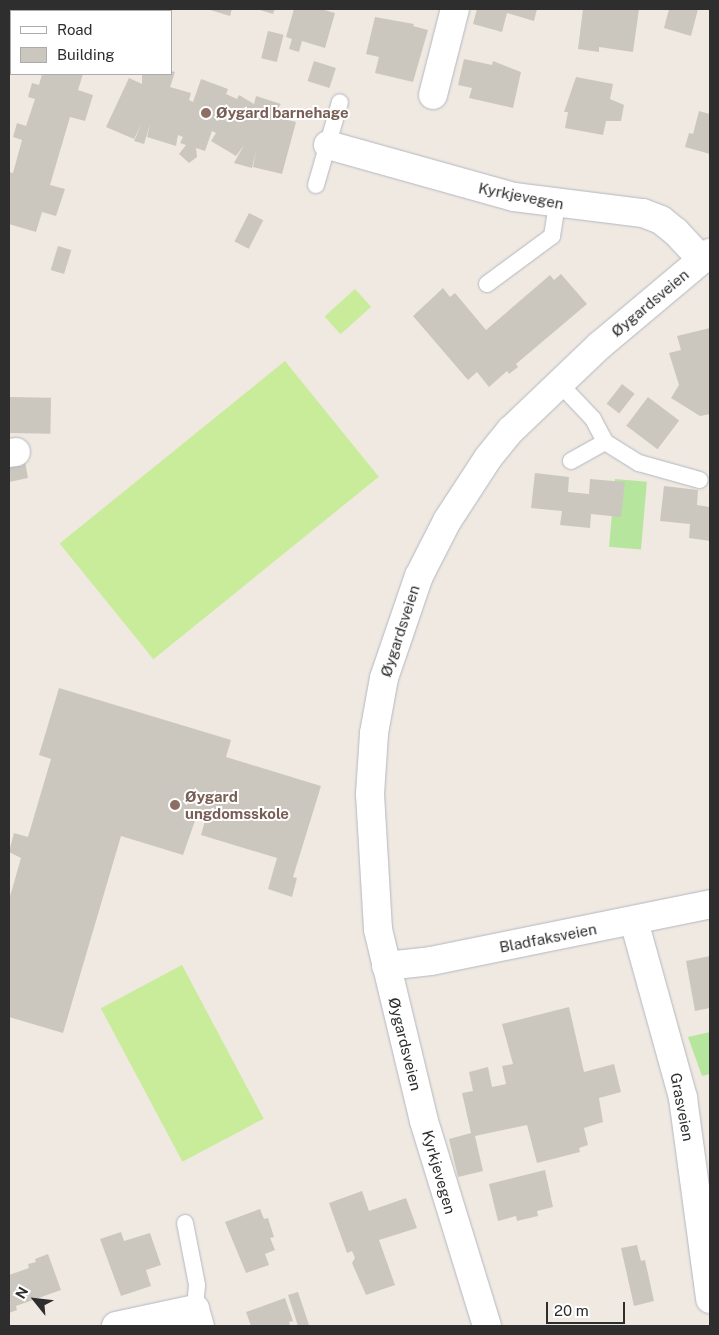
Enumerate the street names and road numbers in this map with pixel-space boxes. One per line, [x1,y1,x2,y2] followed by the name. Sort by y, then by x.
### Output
[477,179,565,213] street label: Kyrkjevegen
[608,265,692,341] street label: Øygardsveien
[377,583,423,679] street label: Øygardsveien
[498,920,598,956] street label: Bladfaksveien
[385,996,425,1092] street label: Øygardsveien
[667,1071,697,1143] street label: Grasveien
[418,1128,460,1216] street label: Kyrkjevegen

